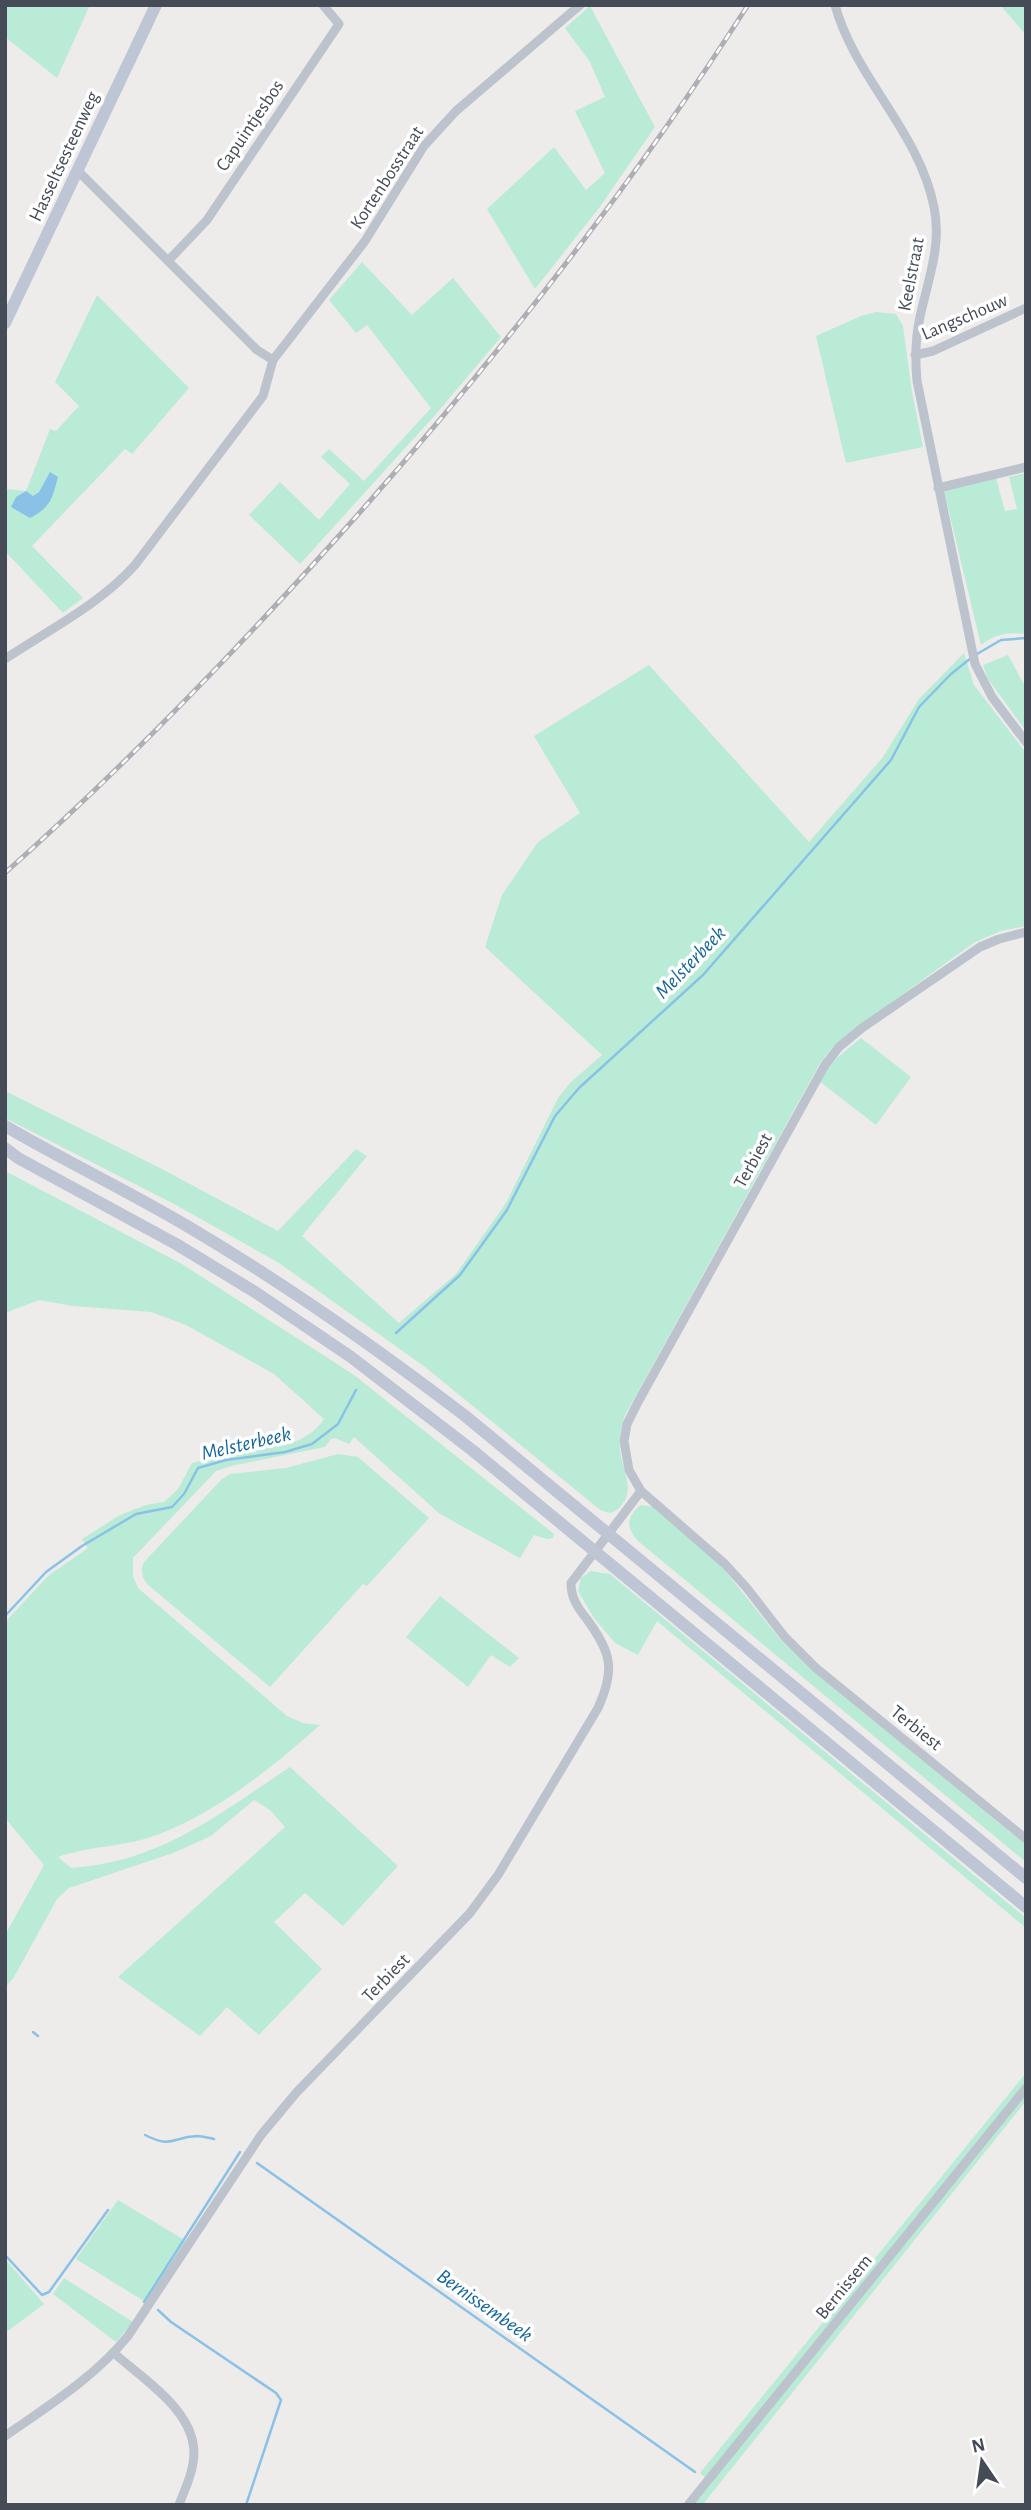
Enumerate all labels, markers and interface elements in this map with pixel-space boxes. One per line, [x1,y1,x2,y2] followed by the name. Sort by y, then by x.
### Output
[213,77,288,175] street label: Capuintjesbos
[26,88,103,225] street label: Hasseltsesteenweg
[347,123,427,233] street label: Kortenbosstraat
[895,236,928,313] street label: Keelstraat
[919,291,1011,344] street label: Langschouw
[651,922,730,1003] water label: Melsterbeek
[731,1130,776,1191] street label: Terbiest
[199,1423,293,1464] water label: Melsterbeek
[887,1702,945,1754] street label: Terbiest
[359,1950,413,2006] street label: Terbiest
[812,2251,876,2323] street label: Bernissem
[433,2265,536,2346] water label: Bernissembeek
[947,2426,1017,2496] north arrow
[970,2435,987,2457] text: N

